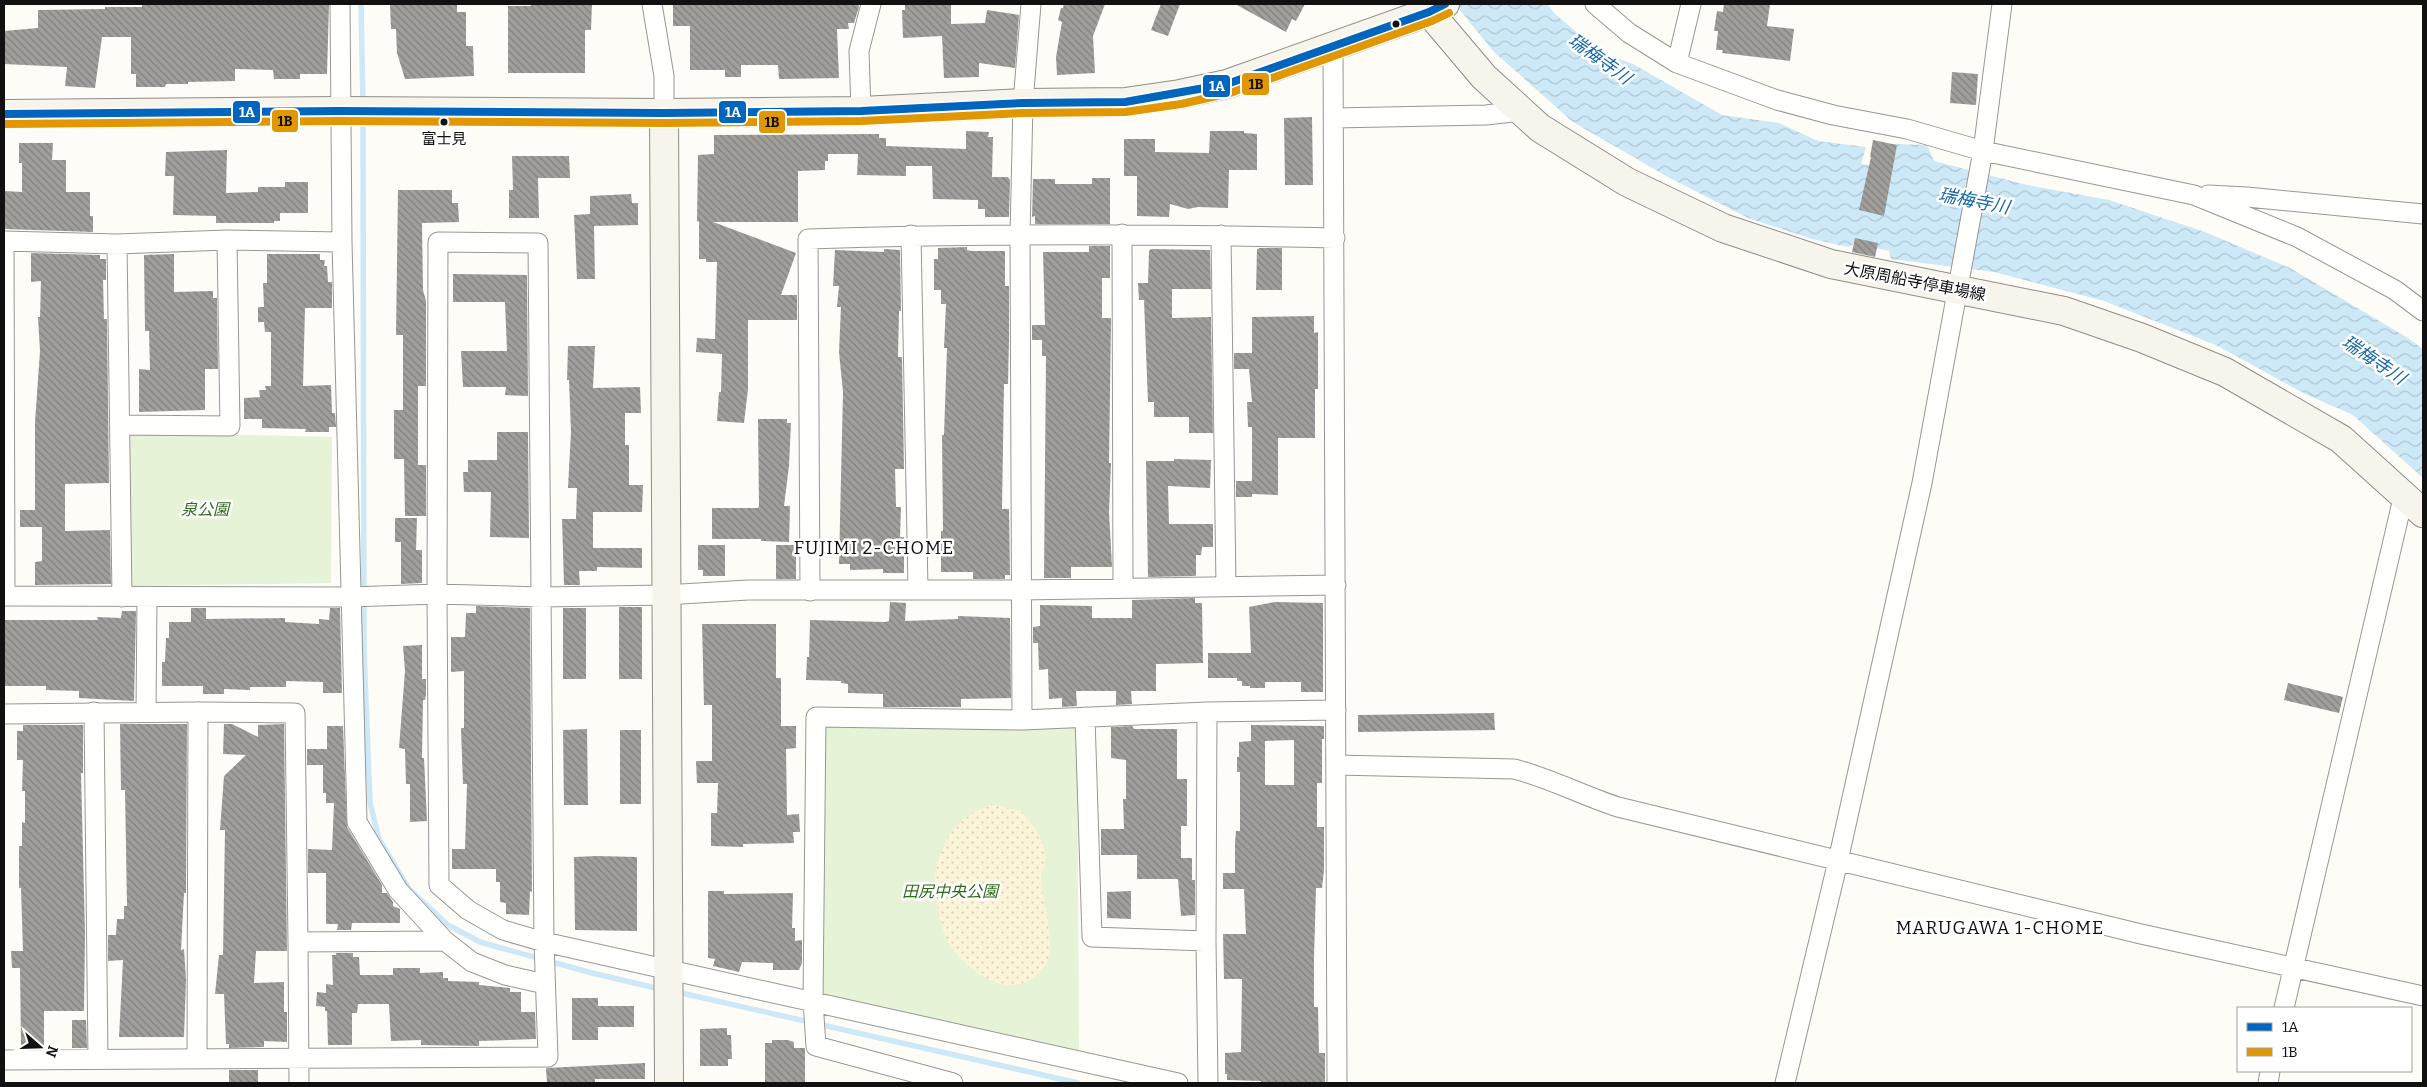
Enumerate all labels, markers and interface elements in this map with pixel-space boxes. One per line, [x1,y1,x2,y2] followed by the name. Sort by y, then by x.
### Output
[1391,19,1401,29] unlabelled marker
[1564,29,1637,90] water label: 瑞梅寺川
[1241,72,1270,96] line badge: 1B
[1202,74,1231,98] line badge: 1A
[1248,76,1264,93] text: 1B
[1209,78,1225,95] text: 1A
[232,100,261,124] line badge: 1A
[718,100,747,124] line badge: 1A
[239,104,255,121] text: 1A
[725,104,741,121] text: 1A
[271,109,299,133] line badge: 1B
[758,110,786,134] line badge: 1B
[277,113,293,130] text: 1B
[764,114,780,131] text: 1B
[439,117,449,127] marker: 富士見
[421,130,467,148] place label: 富士見
[1937,183,2013,219] water label: 瑞梅寺川
[1842,258,1987,305] street label: 大原周船寺停車場線
[2338,331,2412,390] water label: 瑞梅寺川
[181,500,231,519] park label: 泉公園
[794,537,954,559] district label: FUJIMI 2-CHOME
[902,882,1000,901] park label: 田尻中央公園
[1896,917,2104,939] district label: MARUGAWA 1-CHOME
[2237,1007,2412,1072] legend
[2282,1018,2299,1036] text: 1A
[15,1022,65,1072] north arrow
[42,1043,62,1059] text: N
[2282,1043,2298,1061] text: 1B

